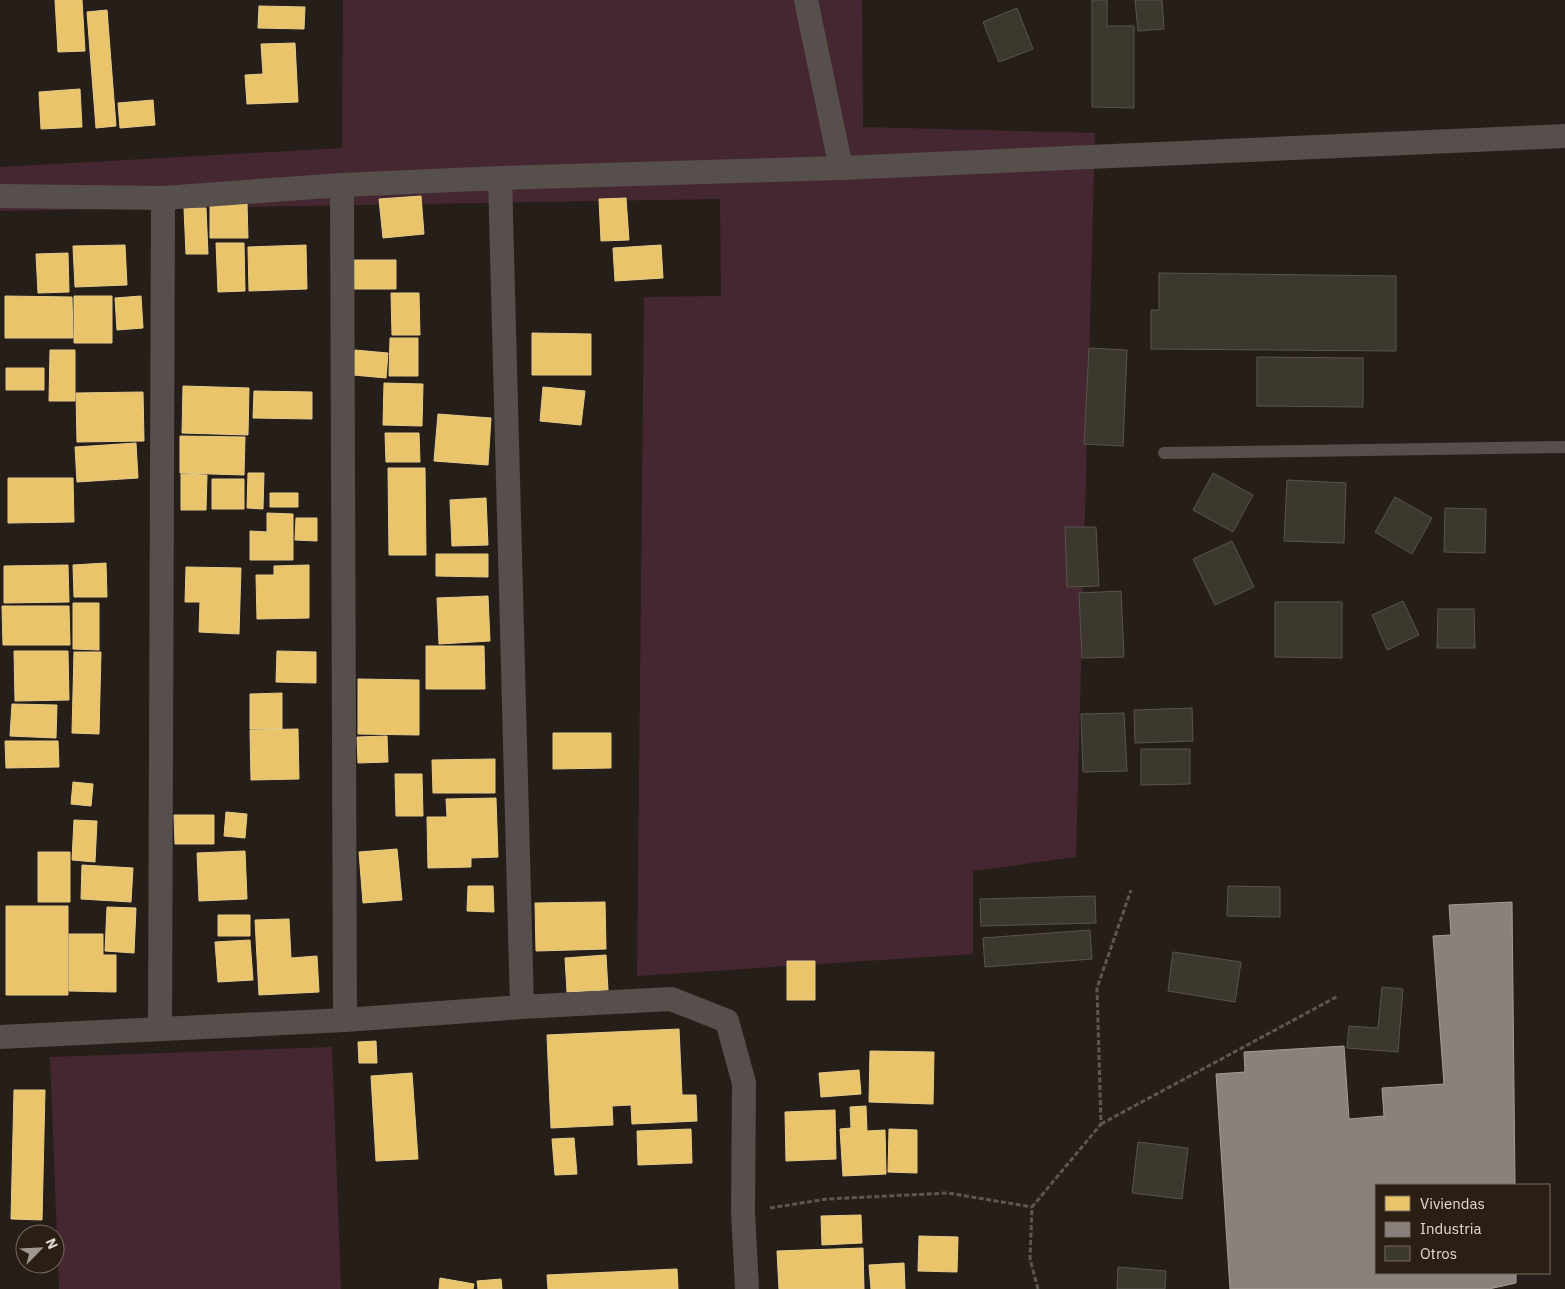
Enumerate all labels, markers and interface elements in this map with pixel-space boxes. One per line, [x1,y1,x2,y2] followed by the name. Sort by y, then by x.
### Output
[1375,1184,1550,1274] legend
[1420,1194,1485,1213] text: Viviendas
[1420,1219,1481,1238] text: Industria
[15,1224,65,1274] north arrow
[42,1235,62,1252] text: N
[1420,1244,1457,1263] text: Otros

